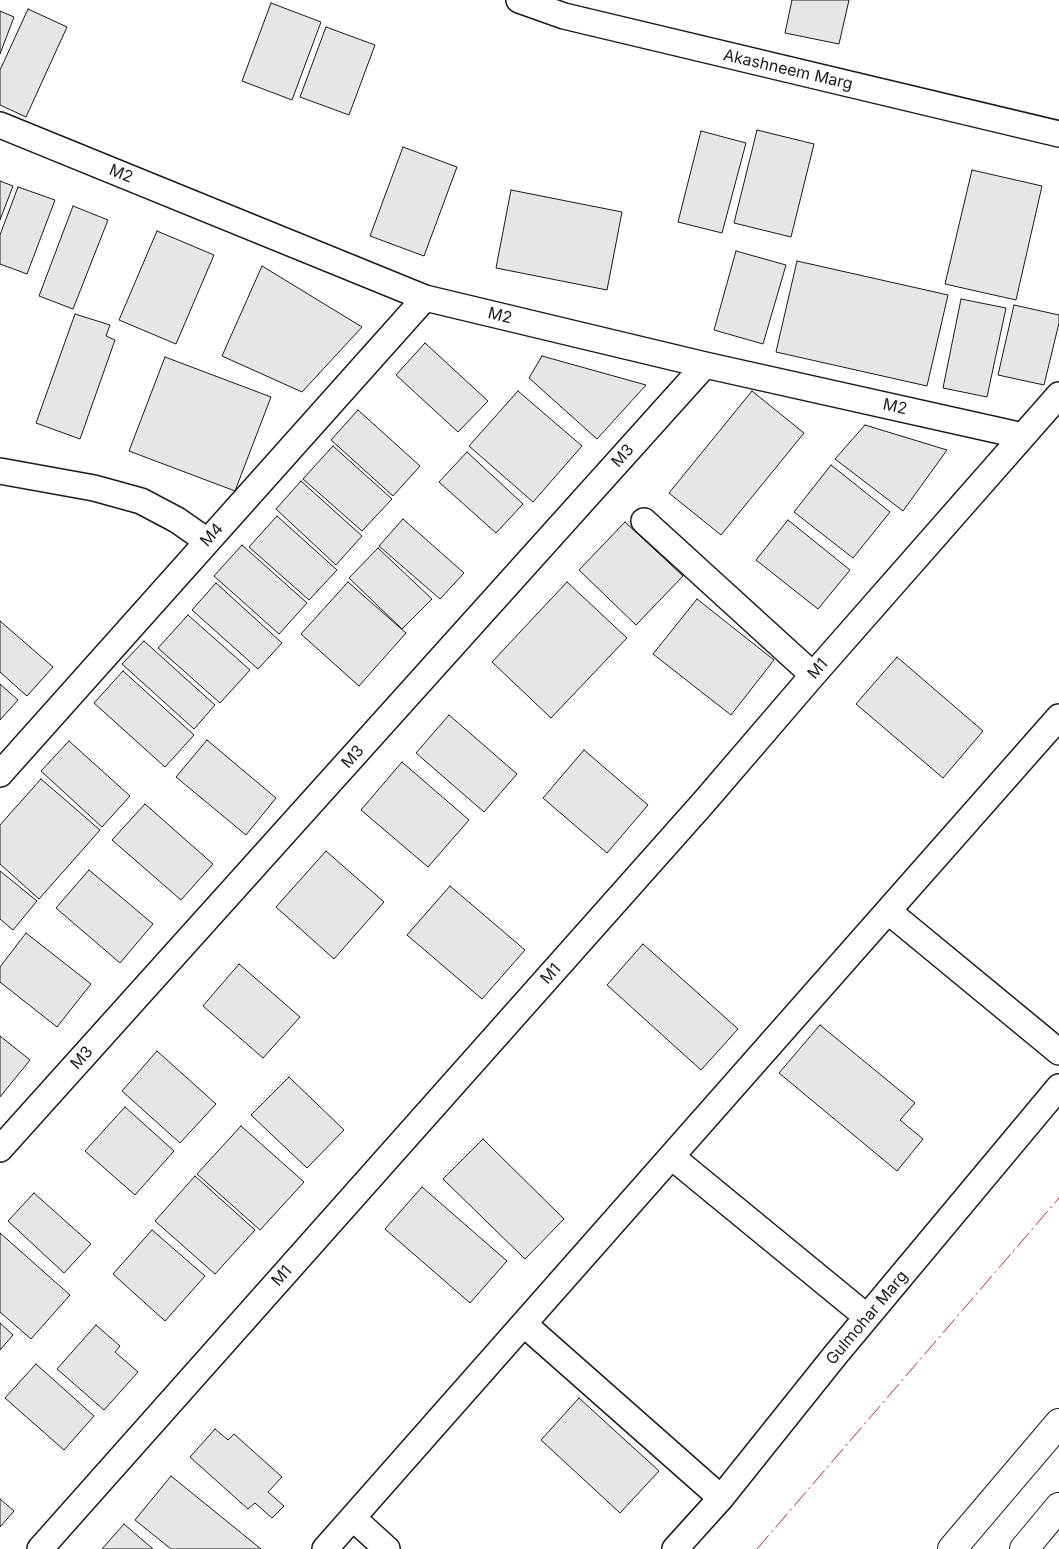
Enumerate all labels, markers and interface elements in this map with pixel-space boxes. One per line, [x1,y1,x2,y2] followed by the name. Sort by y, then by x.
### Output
[721,46,855,94] street label: Akashneem Marg
[106,161,136,187] street label: M2
[486,304,514,328] street label: M2
[881,395,909,419] street label: M2
[608,441,638,471] street label: M3
[197,519,227,551] street label: M4
[804,655,832,683] street label: M1
[338,742,368,772] street label: M3
[537,960,565,988] street label: M1
[67,1043,97,1073] street label: M3
[268,1262,296,1290] street label: M1
[822,1267,912,1369] street label: Gulmohar Marg

